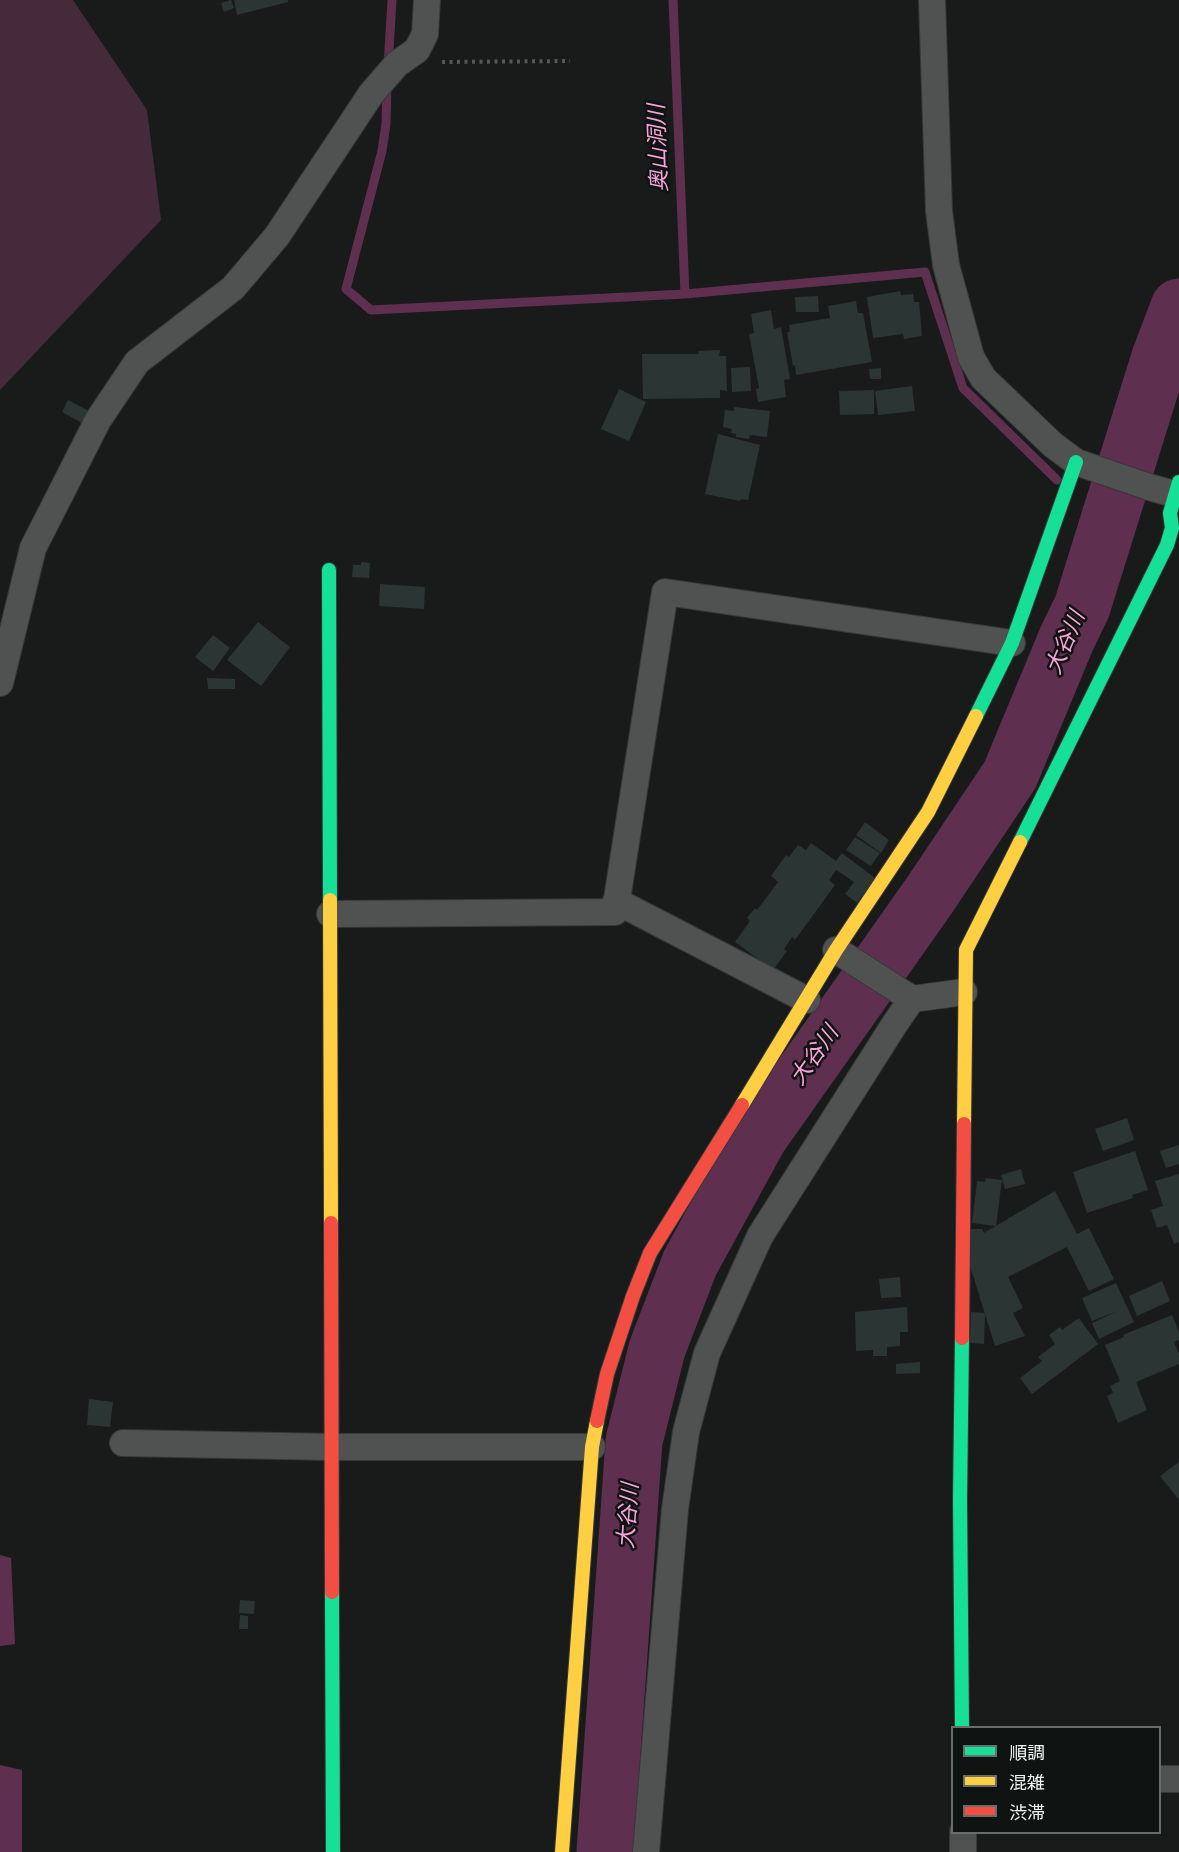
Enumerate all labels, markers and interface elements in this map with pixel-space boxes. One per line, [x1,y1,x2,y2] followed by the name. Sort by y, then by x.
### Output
[644,104,674,192] water label: 奥山洞川
[1041,607,1091,679] water label: 大谷川
[785,1021,845,1091] water label: 大谷川
[614,1482,644,1550] water label: 大谷川
[951,1726,1161,1834] legend
[1009,1743,1045,1763] text: 順調
[1009,1773,1045,1793] text: 混雑
[1009,1803,1045,1823] text: 渋滞

